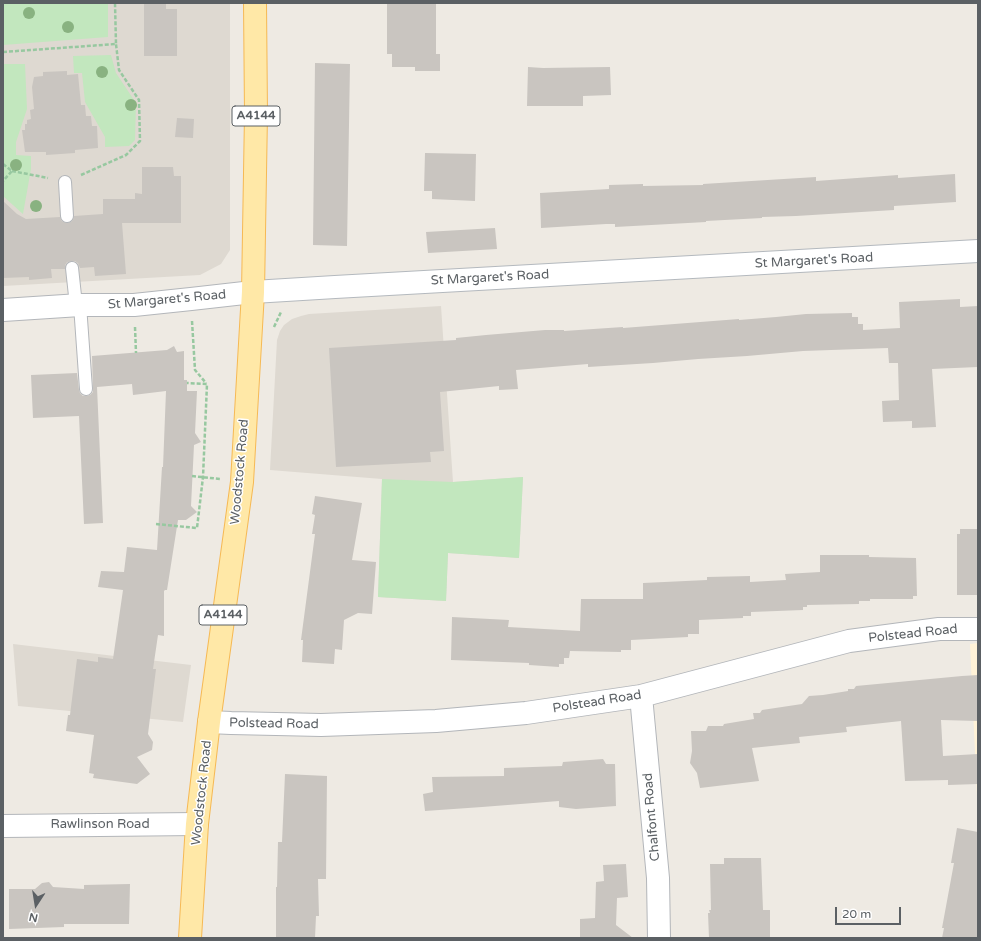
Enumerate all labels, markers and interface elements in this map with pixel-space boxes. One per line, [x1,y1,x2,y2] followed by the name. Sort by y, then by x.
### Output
[232,106,280,126] road number: A4144
[754,250,874,272] street label: St Margaret's Road
[430,267,550,289] street label: St Margaret's Road
[107,287,227,313] street label: St Margaret's Road
[228,419,252,525] street label: Woodstock Road
[199,605,247,625] road number: A4144
[868,622,958,646] street label: Polstead Road
[551,687,643,717] street label: Polstead Road
[229,715,319,733] street label: Polstead Road
[189,740,215,846] street label: Woodstock Road
[640,772,664,862] street label: Chalfont Road
[50,817,150,833] street label: Rawlinson Road
[16,885,56,925] north arrow
[837,899,903,925] scale bar
[842,907,871,921] text: 20 m
[28,910,39,925] text: N

